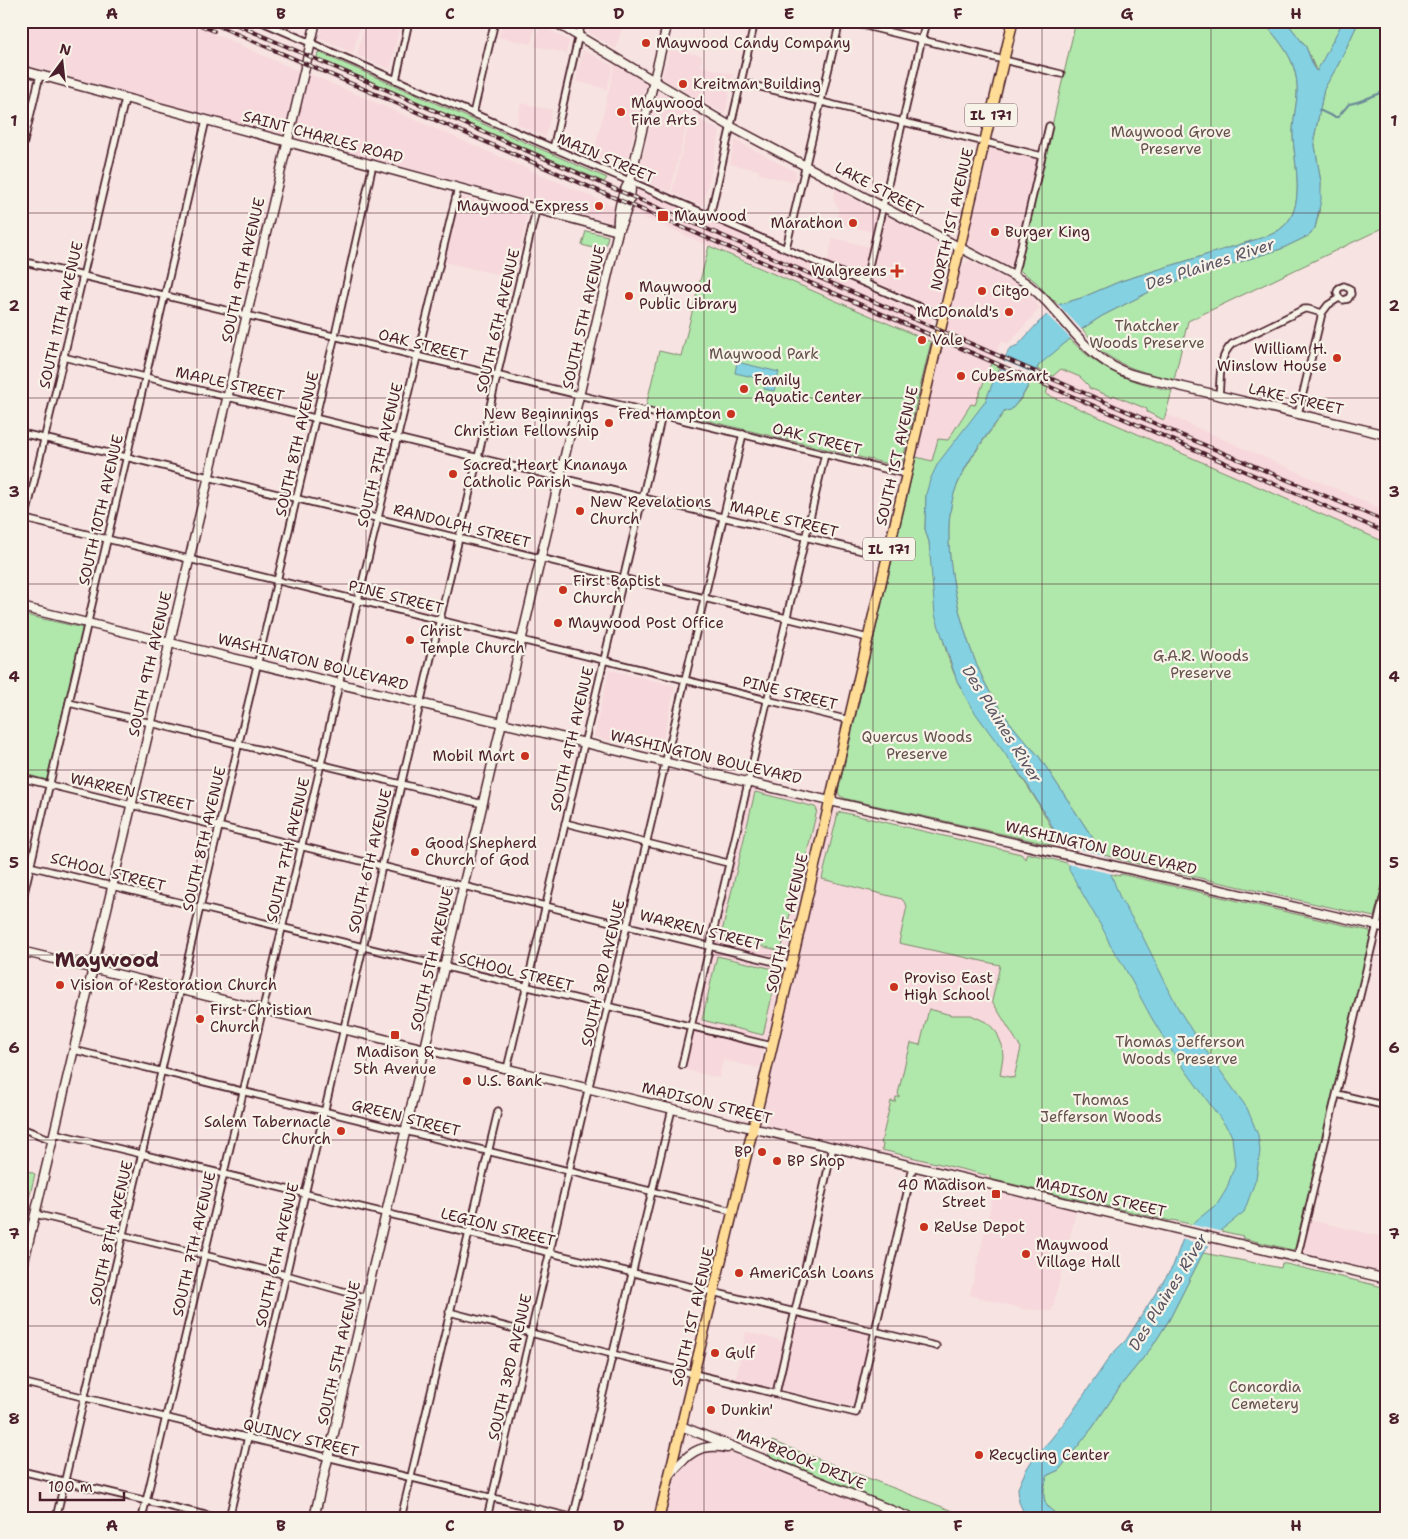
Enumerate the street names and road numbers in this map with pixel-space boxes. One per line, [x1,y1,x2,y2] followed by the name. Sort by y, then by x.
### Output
[965,104,1017,126] road number: IL 171
[241,106,405,168] street label: SAINT CHARLES ROAD
[554,128,658,188] street label: MAIN STREET
[926,146,978,292] street label: NORTH 1ST AVENUE
[831,157,927,221] street label: LAKE STREET
[217,195,269,345] street label: SOUTH 9TH AVENUE
[34,239,88,391] street label: SOUTH 11TH AVENUE
[558,243,610,391] street label: SOUTH 5TH AVENUE
[472,247,524,395] street label: SOUTH 6TH AVENUE
[376,324,470,366] street label: OAK STREET
[174,362,286,406] street label: MAPLE STREET
[271,369,323,519] street label: SOUTH 8TH AVENUE
[1246,378,1346,420] street label: LAKE STREET
[352,381,408,529] street label: SOUTH 7TH AVENUE
[871,384,923,528] street label: SOUTH 1ST AVENUE
[770,418,864,460] street label: OAK STREET
[74,433,128,587] street label: SOUTH 10TH AVENUE
[728,496,840,542] street label: MAPLE STREET
[391,499,533,553] street label: RANDOLPH STREET
[863,538,915,560] road number: IL 171
[346,576,446,618] street label: PINE STREET
[124,589,176,739] street label: SOUTH 9TH AVENUE
[215,629,411,695] street label: WASHINGTON BOULEVARD
[546,664,598,814] street label: SOUTH 4TH AVENUE
[740,672,840,714] street label: PINE STREET
[608,725,804,789] street label: WASHINGTON BOULEVARD
[178,764,230,914] street label: SOUTH 8TH AVENUE
[68,768,196,816] street label: WARREN STREET
[262,775,314,925] street label: SOUTH 7TH AVENUE
[344,787,396,935] street label: SOUTH 6TH AVENUE
[1003,816,1199,880] street label: WASHINGTON BOULEVARD
[48,848,168,896] street label: SCHOOL STREET
[761,851,813,995] street label: SOUTH 1ST AVENUE
[406,885,458,1033] street label: SOUTH 5TH AVENUE
[576,898,630,1048] street label: SOUTH 3RD AVENUE
[637,905,765,955] street label: WARREN STREET
[456,948,576,996] street label: SCHOOL STREET
[640,1077,774,1129] street label: MADISON STREET
[350,1095,462,1141] street label: GREEN STREET
[85,1158,137,1308] street label: SOUTH 8TH AVENUE
[168,1169,220,1319] street label: SOUTH 7TH AVENUE
[1034,1172,1168,1222] street label: MADISON STREET
[251,1181,303,1329] street label: SOUTH 6TH AVENUE
[439,1203,557,1251] street label: LEGION STREET
[667,1245,719,1389] street label: SOUTH 1ST AVENUE
[313,1279,365,1427] street label: SOUTH 5TH AVENUE
[483,1292,537,1442] street label: SOUTH 3RD AVENUE
[241,1414,361,1462] street label: QUINCY STREET
[733,1424,869,1494] street label: MAYBROOK DRIVE

